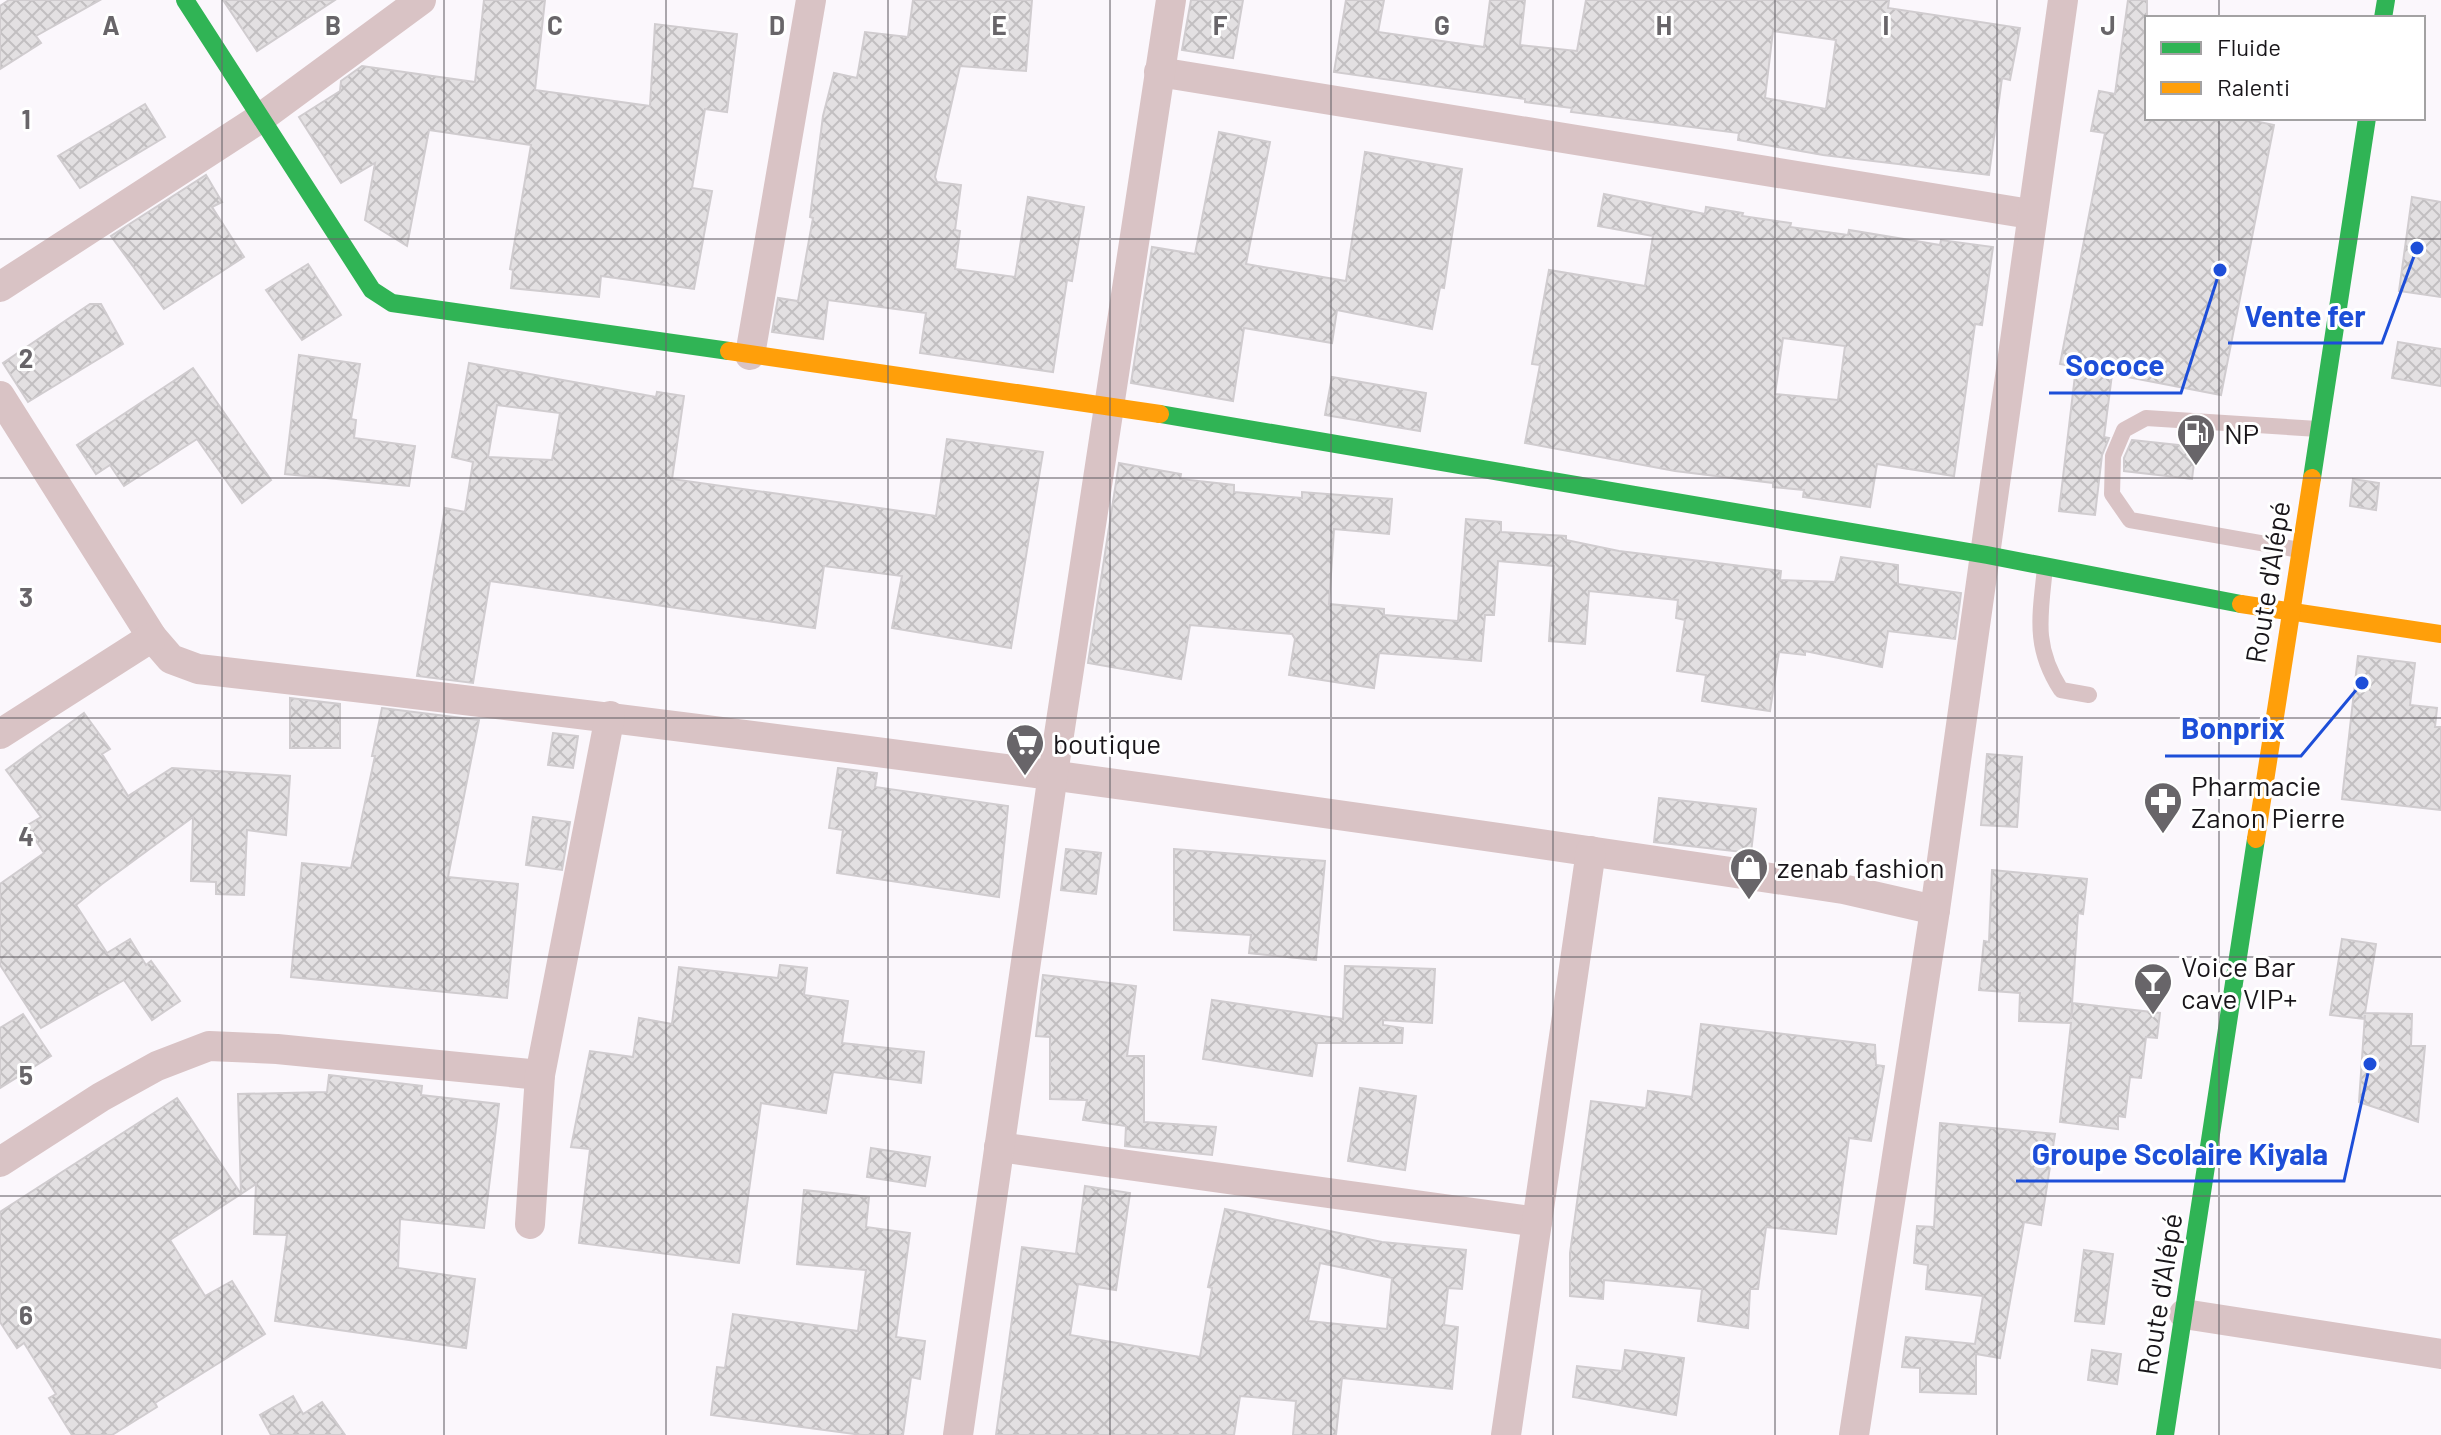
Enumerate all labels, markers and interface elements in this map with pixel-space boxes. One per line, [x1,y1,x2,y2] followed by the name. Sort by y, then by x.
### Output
[102,9,120,40] text: A
[325,9,341,40] text: B
[547,9,563,40] text: C
[769,9,785,40] text: D
[991,9,1007,40] text: E
[1213,9,1228,40] text: F
[1434,9,1450,40] text: G
[1656,9,1672,40] text: H
[1883,9,1889,40] text: I
[2100,9,2116,40] text: J
[2145,16,2425,120] legend
[2217,32,2281,61] text: Fluide
[2217,72,2290,101] text: Ralenti
[21,103,31,134] text: 1
[2228,289,2382,343] callout: Vente fer
[2244,297,2366,333] text: Vente fer
[2049,339,2181,393] callout: Sococe
[19,342,33,373] text: 2
[2065,346,2165,382] text: Sococe
[2175,412,2217,467] fuel station icon: NP
[2224,416,2259,450] place label: NP
[2237,499,2297,665] street label: Route d'Alépé
[19,581,33,612] text: 3
[2165,702,2301,756] callout: Bonprix
[2181,709,2285,745] text: Bonprix
[1004,722,1046,777] supermarket icon: boutique
[1053,726,1161,760] place label: boutique
[2191,768,2345,834] place label: Pharmacie Zanon Pierre
[2142,780,2184,835] pharmacy icon: Pharmacie Zanon Pierre
[18,820,34,851] text: 4
[1728,846,1770,901] shop icon: zenab fashion
[1777,850,1945,884] place label: zenab fashion
[2181,949,2297,1015] place label: Voice Bar cave VIP+
[2132,961,2174,1016] bar icon: Voice Bar cave VIP+
[19,1059,33,1090] text: 5
[2016,1127,2344,1181] callout: Groupe Scolaire Kiyala
[2032,1135,2328,1171] text: Groupe Scolaire Kiyala
[2129,1211,2189,1377] street label: Route d'Alépé
[19,1299,33,1330] text: 6

